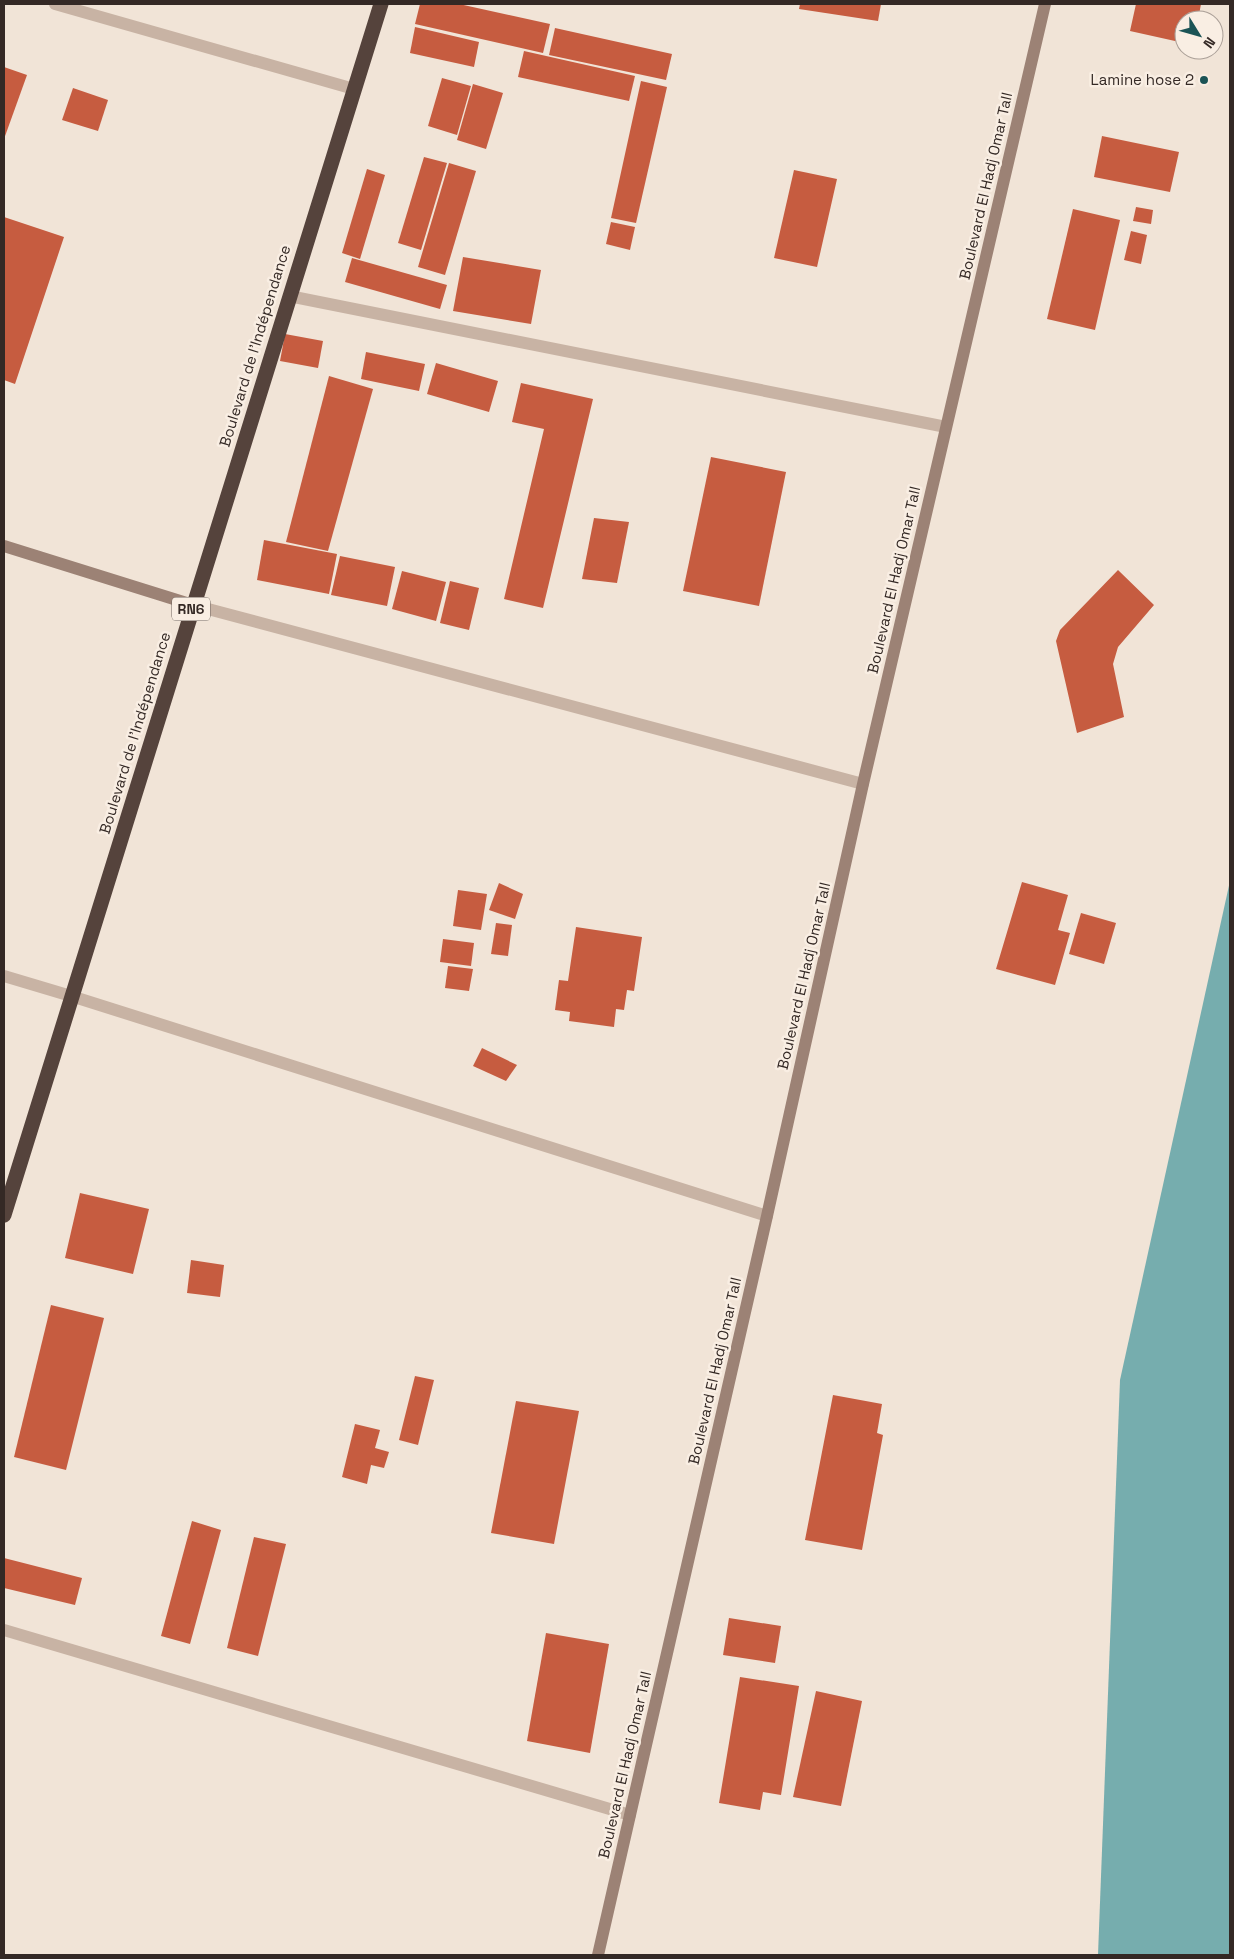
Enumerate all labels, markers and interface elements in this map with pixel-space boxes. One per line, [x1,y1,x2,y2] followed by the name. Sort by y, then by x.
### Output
[1174,10,1224,60] north arrow
[1199,34,1219,52] text: N
[1091,70,1194,89] place label: Lamine hose 2
[1198,74,1210,86] marker: Lamine hose 2
[955,90,1016,281] street label: Boulevard El Hadj Omar Tall
[215,242,294,449] street label: Boulevard de l'Indépendance
[863,484,924,675] street label: Boulevard El Hadj Omar Tall
[172,598,210,620] road number: RN6
[95,629,174,836] street label: Boulevard de l'Indépendance
[773,880,834,1071] street label: Boulevard El Hadj Omar Tall
[684,1275,745,1466] street label: Boulevard El Hadj Omar Tall
[594,1669,655,1860] street label: Boulevard El Hadj Omar Tall

